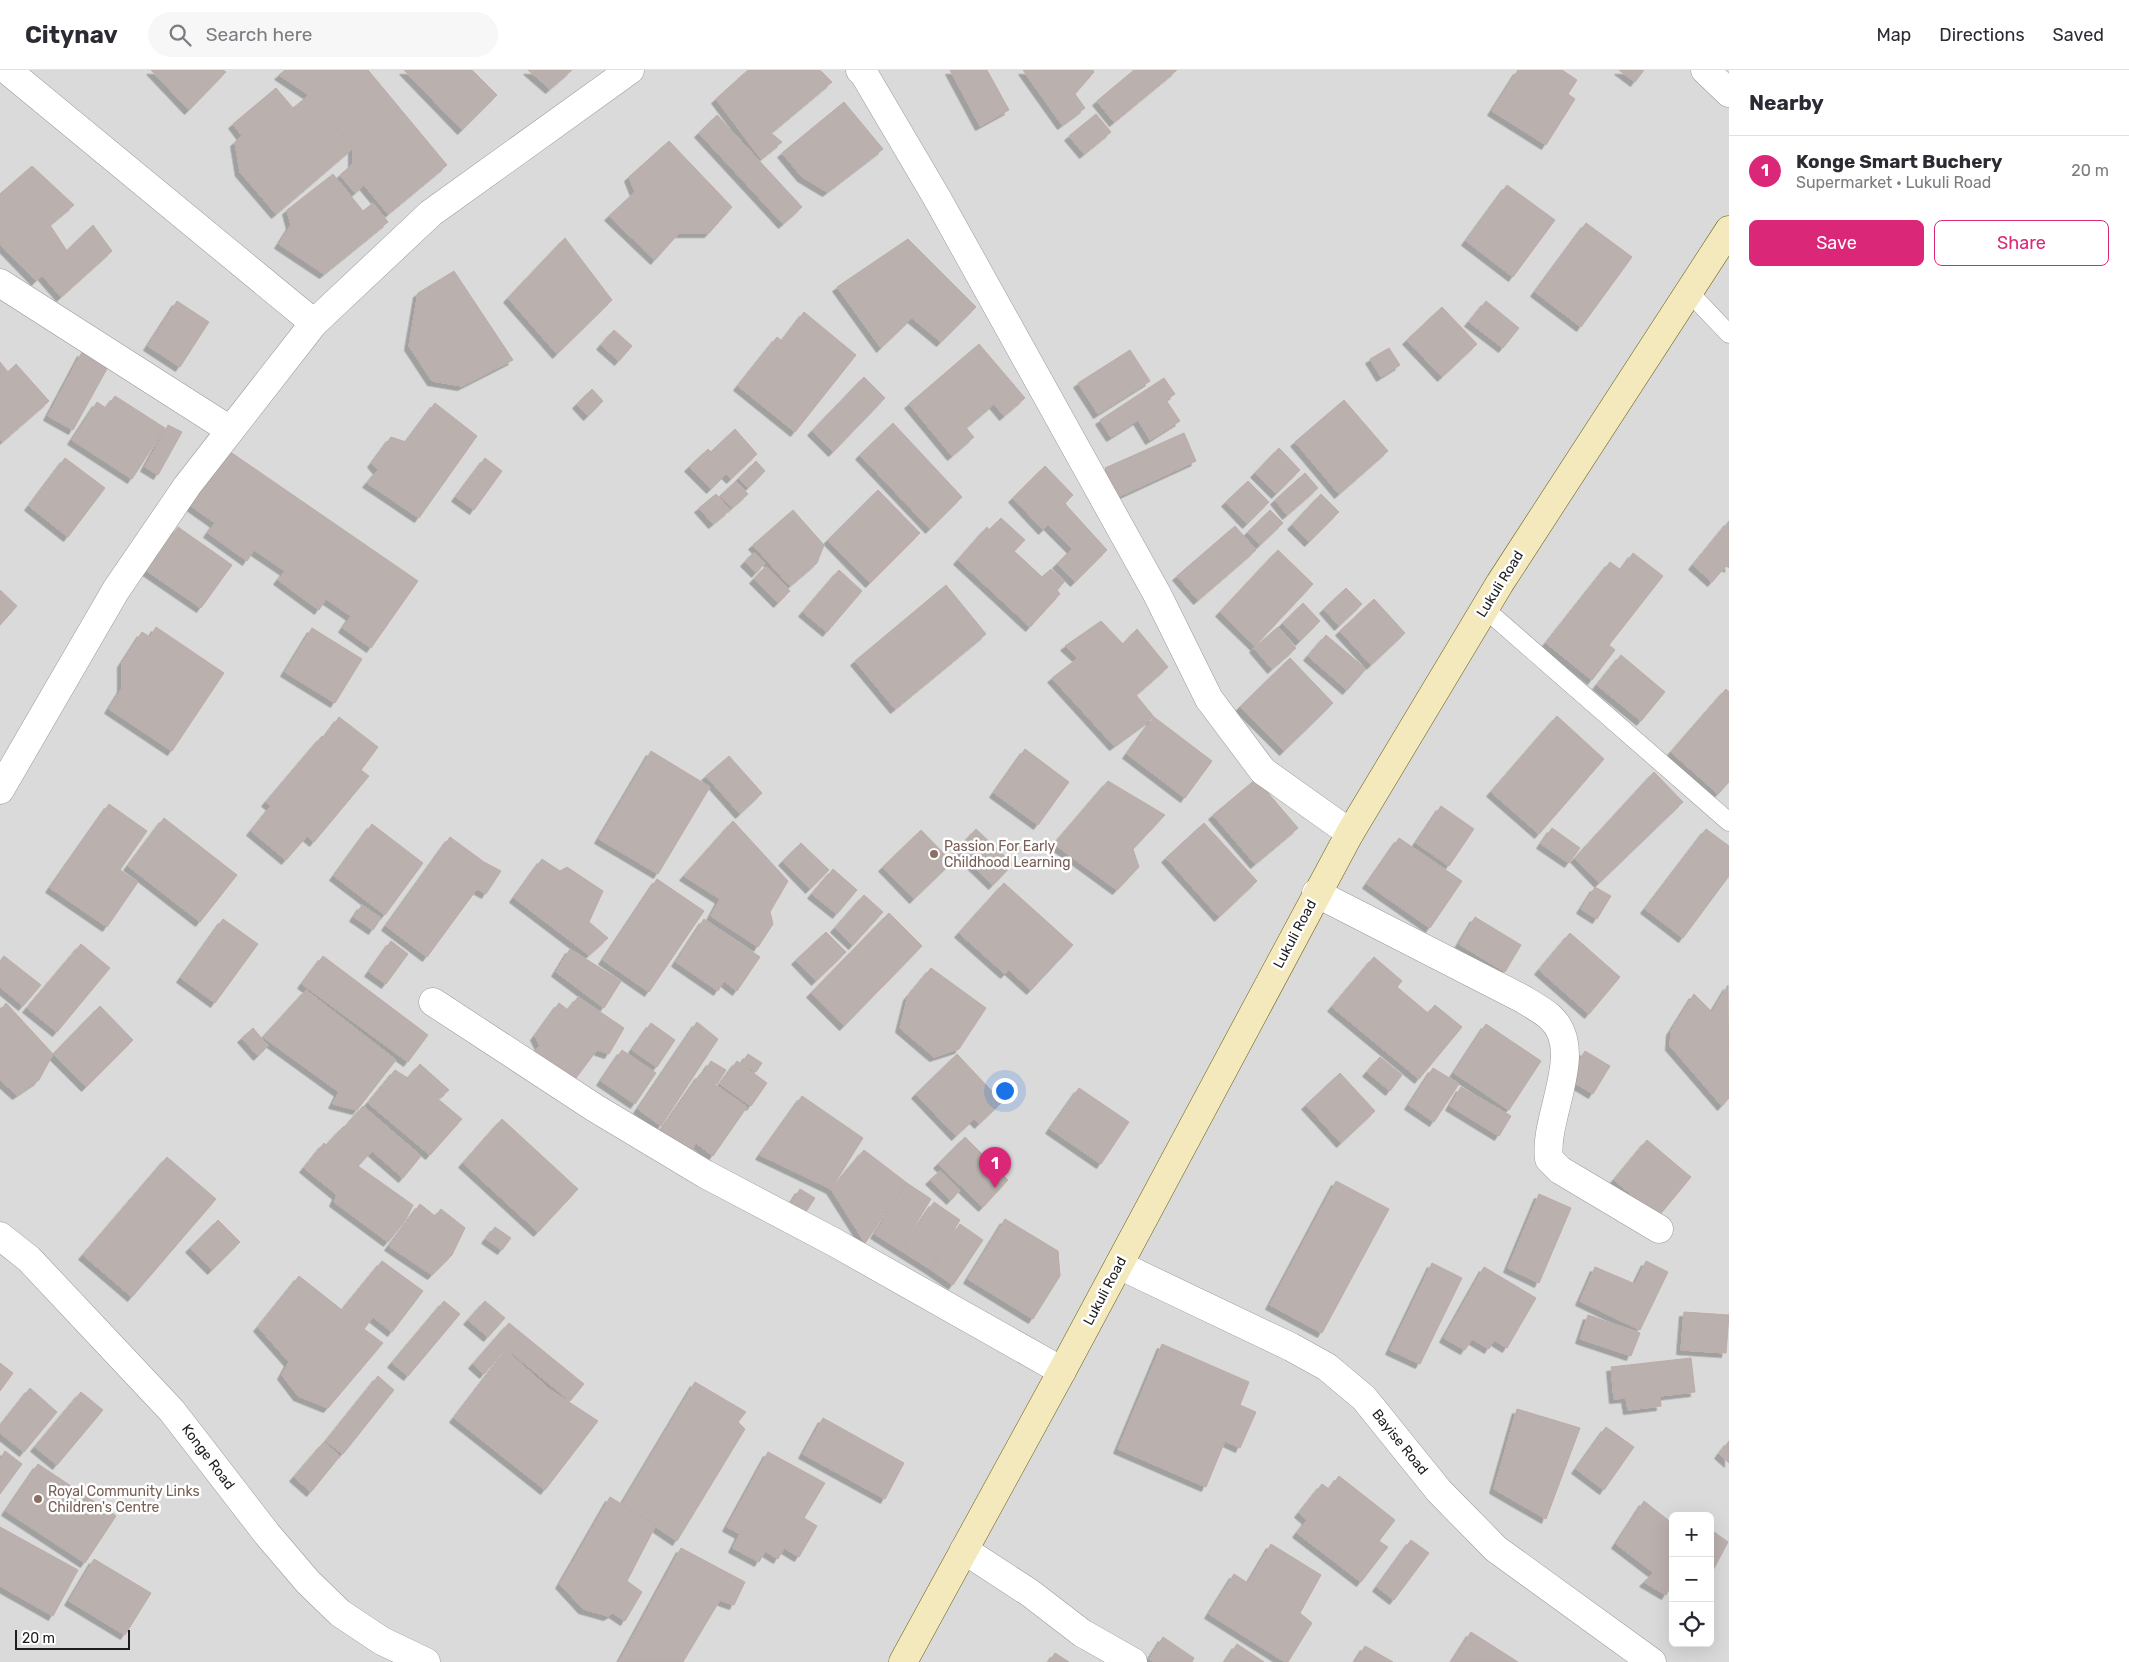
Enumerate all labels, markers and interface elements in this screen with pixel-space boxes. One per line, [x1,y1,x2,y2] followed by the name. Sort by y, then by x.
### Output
[148,12,498,57] search box
[25,21,118,49] text: Citynav
[166,21,194,49] icon: search
[206,23,312,46] text: Search here
[1876,24,1911,46] text: Map
[1939,24,2025,46] text: Directions
[2053,24,2104,46] text: Saved
[1749,90,1824,115] text: Nearby
[1796,150,2002,173] text: Konge Smart Buchery
[1761,161,1769,180] text: 1
[2071,161,2109,180] text: 20 m
[1796,173,1991,192] text: Supermarket · Lukuli Road
[1749,220,1924,266] button: Save
[1934,220,2109,266] button: Share
[1473,548,1527,620] street label: Lukuli Road
[944,838,1071,871] place label: Passion For Early Childhood Learning
[928,848,940,860] marker: Passion For Early Childhood Learning
[1270,897,1320,971] street label: Lukuli Road
[992,1078,1018,1104] your location
[979,1147,1011,1188] pin: 1
[1080,1254,1130,1328] street label: Lukuli Road
[1368,1406,1432,1478] street label: Bayise Road
[178,1421,238,1493] street label: Konge Road
[48,1483,200,1516] place label: Royal Community Links Children's Centre
[32,1493,44,1505] marker: Royal Community Links Children's Centre
[1669,1512,1714,1647] map controls
[1669,1512,1714,1557] button: +
[1669,1557,1714,1602] button: −
[1669,1602,1714,1647] button: locate
[15,1627,130,1650] scale bar
[22,1630,55,1647] text: 20 m

